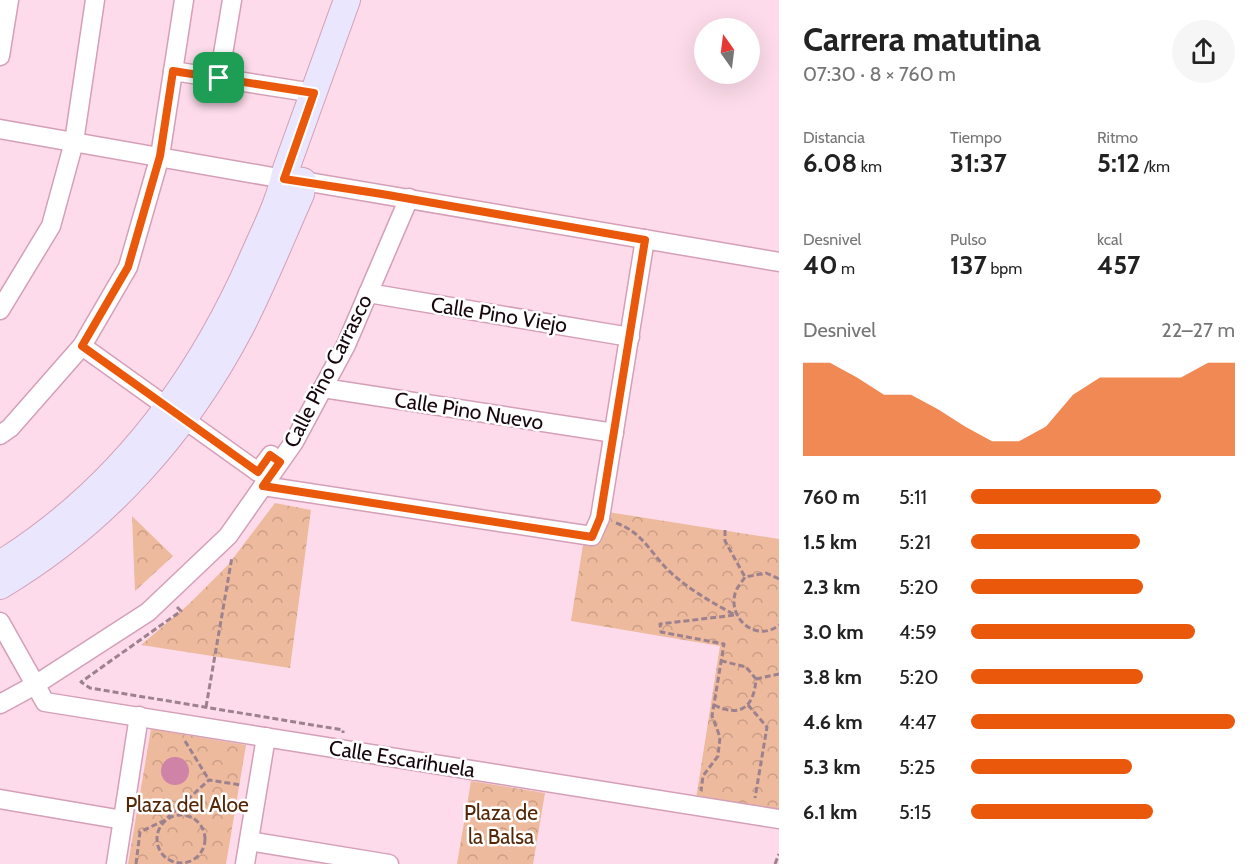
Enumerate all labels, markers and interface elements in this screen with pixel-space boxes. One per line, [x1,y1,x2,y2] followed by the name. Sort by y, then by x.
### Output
[694,18,760,84] north arrow
[694,18,760,84] map controls
[803,19,1041,59] text: Carrera matutina
[1172,20,1235,83] button: share
[193,52,244,103] pin
[202,61,235,94] icon: arrive
[803,62,956,86] text: 07:30 · 8 × 760 m
[803,128,865,147] text: Distancia
[950,128,1002,147] text: Tiempo
[1097,128,1138,147] text: Ritmo
[803,147,857,179] text: 6.08
[950,147,1007,179] text: 31:37
[1097,147,1140,179] text: 5:12
[857,157,882,176] text: km
[1140,157,1170,176] text: /km
[803,230,861,249] text: Desnivel
[950,230,987,249] text: Pulso
[1097,230,1123,249] text: kcal
[803,249,838,281] text: 40
[950,249,987,281] text: 137
[1097,249,1140,281] text: 457
[838,259,855,278] text: m
[987,259,1022,278] text: bpm
[278,290,377,452] street label: Calle Pino Carrasco
[429,291,569,339] street label: Calle Pino Viejo
[803,318,876,342] text: Desnivel
[1161,318,1235,342] text: 22–27 m
[393,386,545,435] street label: Calle Pino Nuevo
[803,485,860,509] text: 760 m
[899,485,927,509] text: 5:11
[803,530,857,554] text: 1.5 km
[899,530,931,554] text: 5:21
[803,575,860,599] text: 2.3 km
[899,575,938,599] text: 5:20
[803,620,864,644] text: 3.0 km
[899,620,937,644] text: 4:59
[803,665,862,689] text: 3.8 km
[899,665,938,689] text: 5:20
[803,710,863,734] text: 4.6 km
[899,710,936,734] text: 4:47
[327,735,477,782] street label: Calle Escarihuela
[803,755,861,779] text: 5.3 km
[899,755,935,779] text: 5:25
[125,792,249,817] park label: Plaza del Aloe
[464,800,538,849] park label: Plaza de la Balsa
[803,800,857,824] text: 6.1 km
[899,800,931,824] text: 5:15

